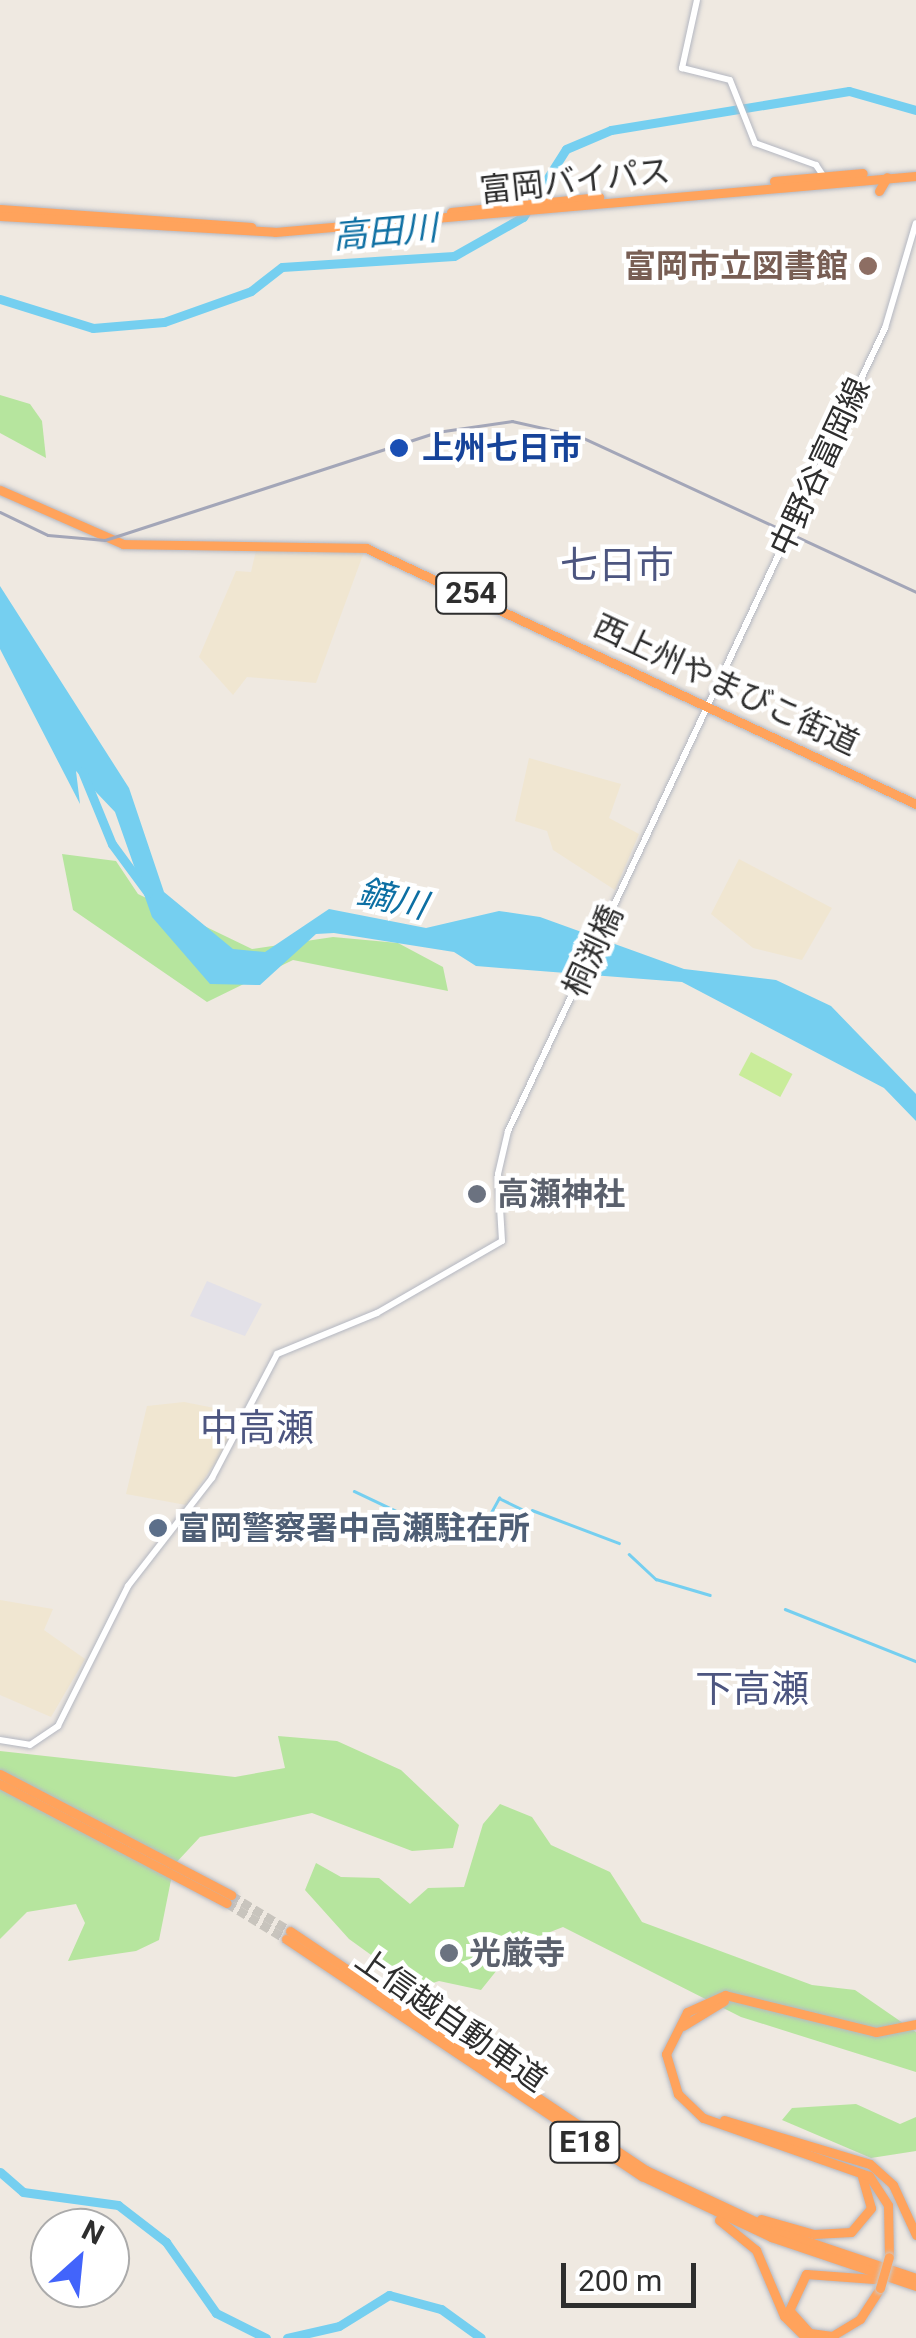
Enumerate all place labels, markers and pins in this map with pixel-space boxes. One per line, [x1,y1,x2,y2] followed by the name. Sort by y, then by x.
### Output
[624,247,848,285] place label: 富岡市立図書館
[857,255,879,277] marker: 富岡市立図書館
[422,429,582,467] place label: 上州七日市
[386,435,412,461] marker: 上州七日市
[497,1175,625,1213] place label: 高瀬神社
[466,1183,488,1205] marker: 高瀬神社
[178,1509,530,1547] place label: 富岡警察署中高瀬駐在所
[147,1517,169,1539] marker: 富岡警察署中高瀬駐在所
[469,1934,565,1972] place label: 光厳寺
[438,1942,460,1964] marker: 光厳寺

